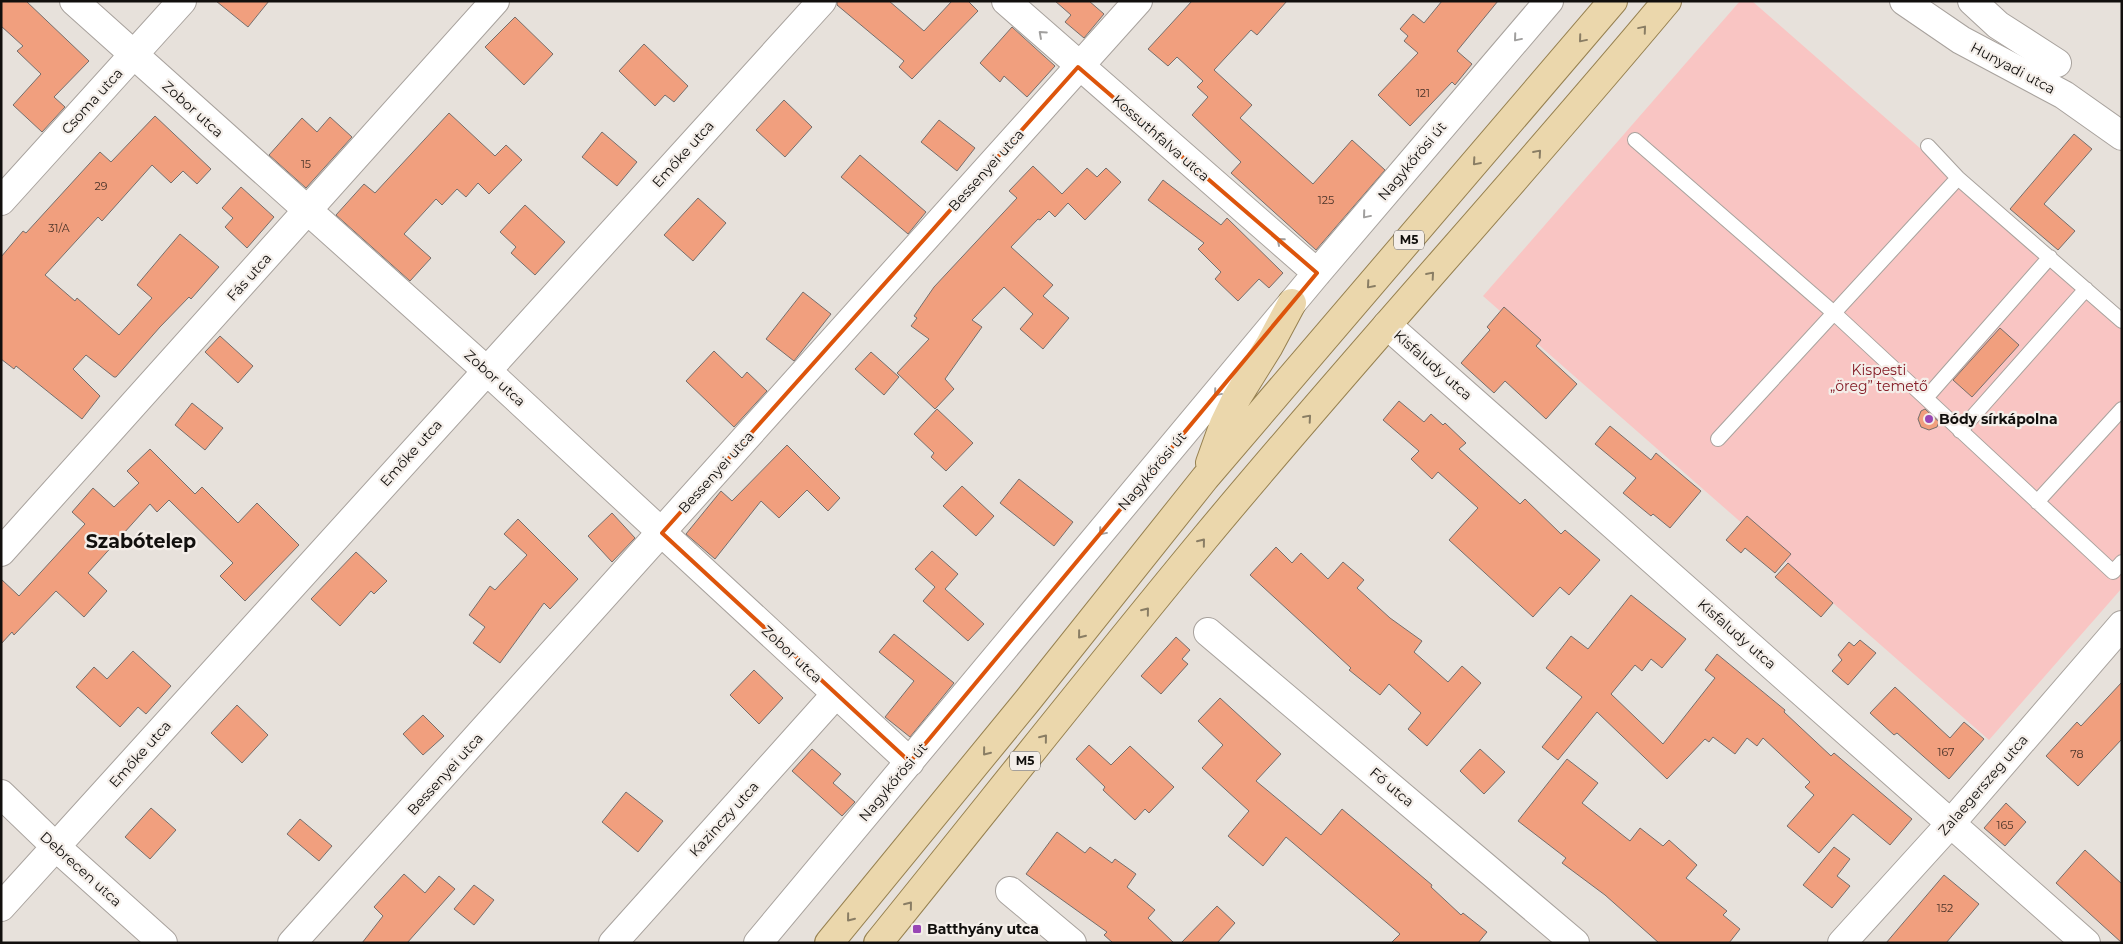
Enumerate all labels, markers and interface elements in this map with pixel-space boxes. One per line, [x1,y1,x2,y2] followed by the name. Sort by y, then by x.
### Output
[1638,26,1647,35] one-way arrow
[1039,31,1048,40] one-way arrow
[1514,33,1523,42] one-way arrow
[1579,33,1588,42] one-way arrow
[1968,38,2058,98] street label: Hunyadi utca
[58,64,126,138] street label: Csoma utca
[159,77,227,141] street label: Zobor utca
[1416,86,1430,100] house number: 121
[1109,91,1213,185] street label: Kossuthfalva utca
[648,117,718,191] street label: Emőke utca
[1374,118,1450,204] street label: Nagykőrösi út
[944,125,1028,215] street label: Bessenyei utca
[1532,149,1541,158] one-way arrow
[1474,156,1482,165] one-way arrow
[301,157,311,171] house number: 15
[95,179,108,193] house number: 29
[1318,193,1334,207] house number: 125
[1363,210,1372,219] one-way arrow
[48,221,70,235] house number: 31/A
[1394,230,1424,250] road number: M5
[1277,238,1286,247] one-way arrow
[223,249,275,305] street label: Fás utca
[1425,272,1434,281] one-way arrow
[1367,280,1376,289] one-way arrow
[1390,326,1476,404] street label: Kisfaludy utca
[461,346,529,410] street label: Zobor utca
[1830,361,1928,395] park label: Kispesti „öreg” temető
[1213,388,1222,397] one-way arrow
[1939,410,2058,428] place label: Bódy sírkápolna
[1923,413,1935,425] marker: Bódy sírkápolna
[1302,415,1310,424] one-way arrow
[376,416,446,490] street label: Emőke utca
[674,427,758,517] street label: Bessenyei utca
[1114,428,1190,514] street label: Nagykőrösi út
[1099,526,1107,535] one-way arrow
[86,530,196,553] district label: Szabótelep
[1197,538,1206,547] one-way arrow
[1694,595,1780,673] street label: Kisfaludy utca
[1141,608,1149,617] one-way arrow
[758,621,826,687] street label: Zobor utca
[1078,629,1086,638] one-way arrow
[105,717,175,791] street label: Emőke utca
[403,729,487,819] street label: Bessenyei utca
[1934,731,2032,839] street label: Zalaegerszeg utca
[1038,734,1047,743] one-way arrow
[855,739,931,825] street label: Nagykőrösi út
[1937,745,1955,759] house number: 167
[983,746,992,755] one-way arrow
[2070,747,2084,761] house number: 78
[1010,751,1040,770] road number: M5
[1366,763,1418,811] street label: Fő utca
[685,778,763,860] street label: Kazinczy utca
[1997,818,2013,832] house number: 165
[36,828,126,910] street label: Debrecen utca
[1937,901,1953,915] house number: 152
[903,902,911,911] one-way arrow
[847,912,855,921] one-way arrow
[927,920,1039,938] place label: Batthyány utca
[911,923,923,935] marker: Batthyány utca

